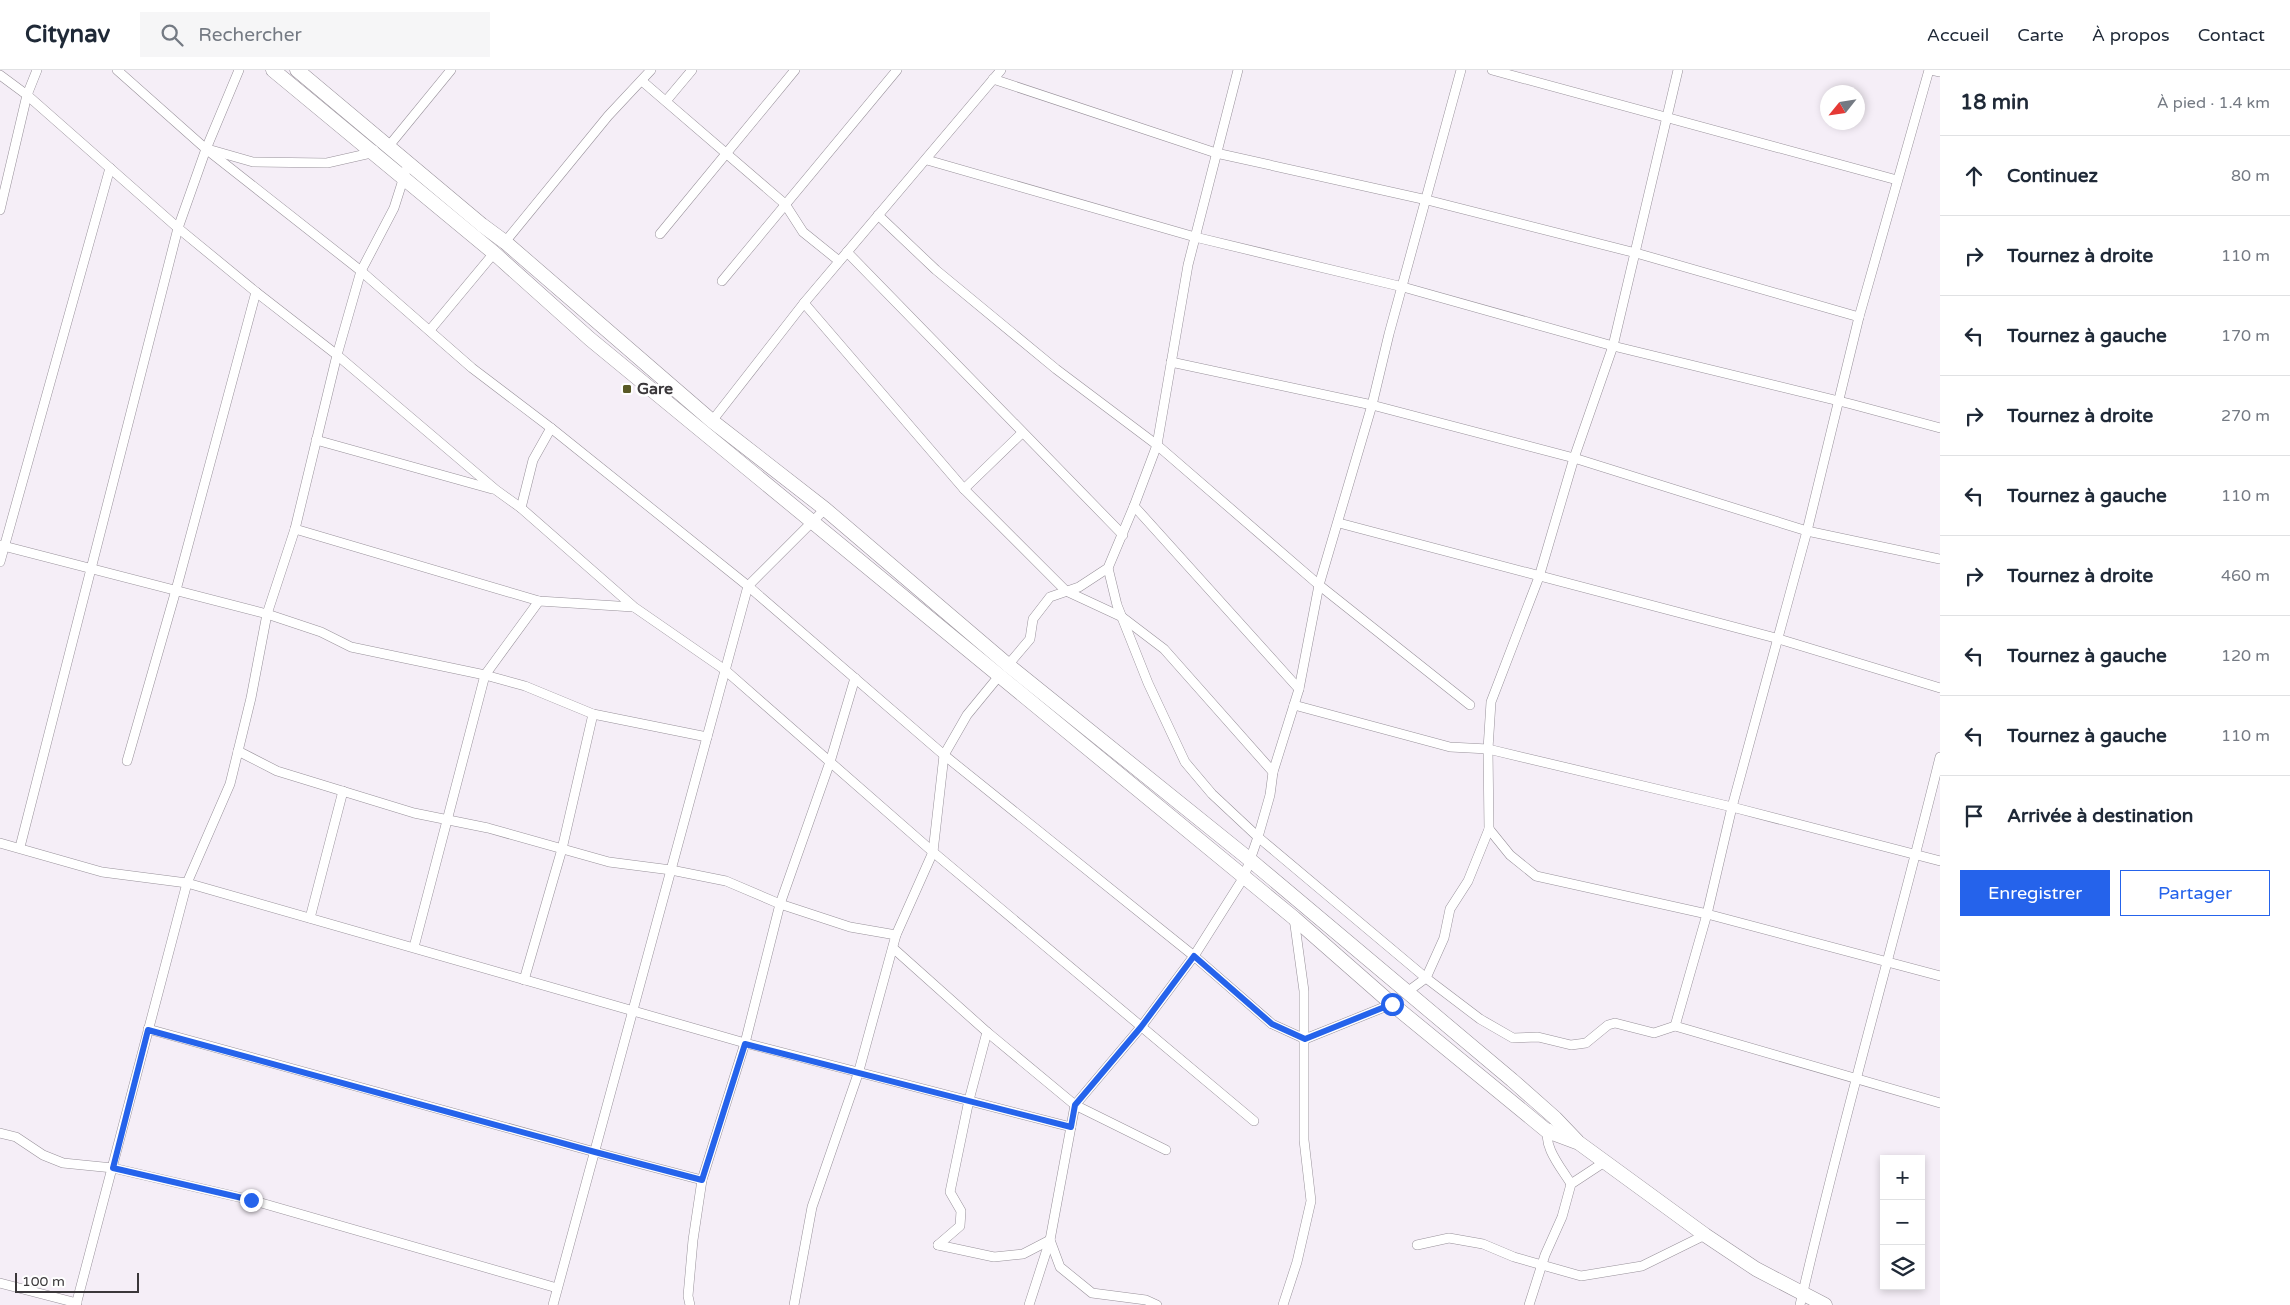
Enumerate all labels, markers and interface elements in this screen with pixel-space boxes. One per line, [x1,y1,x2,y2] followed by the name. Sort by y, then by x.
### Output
[140,12,490,57] search box
[25,20,110,49] text: Citynav
[158,21,186,49] icon: search
[198,24,302,46] text: Rechercher
[1927,24,1989,46] text: Accueil
[2017,24,2064,46] text: Carte
[2092,24,2170,46] text: À propos
[2198,24,2265,46] text: Contact
[1820,85,1865,130] north arrow
[1960,90,2029,115] text: 18 min
[2157,93,2270,113] text: À pied · 1.4 km
[1960,162,1988,190] icon: ahead
[2007,165,2098,187] text: Continuez
[2231,166,2270,186] text: 80 m
[1960,242,1988,270] icon: right
[2007,245,2153,267] text: Tournez à droite
[2221,246,2270,266] text: 110 m
[1960,322,1988,350] icon: left
[2007,325,2167,347] text: Tournez à gauche
[2221,326,2270,346] text: 170 m
[637,379,673,399] place label: Gare
[621,383,633,395] marker: Gare
[1960,402,1988,430] icon: right
[2007,405,2153,427] text: Tournez à droite
[2221,406,2270,426] text: 270 m
[1960,482,1988,510] icon: left
[2007,485,2167,507] text: Tournez à gauche
[2221,486,2270,506] text: 110 m
[1960,562,1988,590] icon: right
[2007,565,2153,587] text: Tournez à droite
[2221,566,2270,586] text: 460 m
[1960,642,1988,670] icon: left
[2007,645,2167,667] text: Tournez à gauche
[2221,646,2270,666] text: 120 m
[1960,722,1988,750] icon: left
[2007,725,2167,747] text: Tournez à gauche
[2221,726,2270,746] text: 110 m
[1960,802,1988,830] icon: arrive
[2007,805,2193,827] text: Arrivée à destination
[1960,870,2110,916] button: Enregistrer
[2120,870,2270,916] button: Partager
[1381,993,1404,1016] route start
[1880,1155,1925,1290] map controls
[1880,1155,1925,1200] button: +
[240,1189,263,1212] route end
[1880,1200,1925,1245] button: −
[1880,1245,1925,1290] button: layers
[15,1270,139,1293] scale bar
[22,1273,65,1290] text: 100 m

